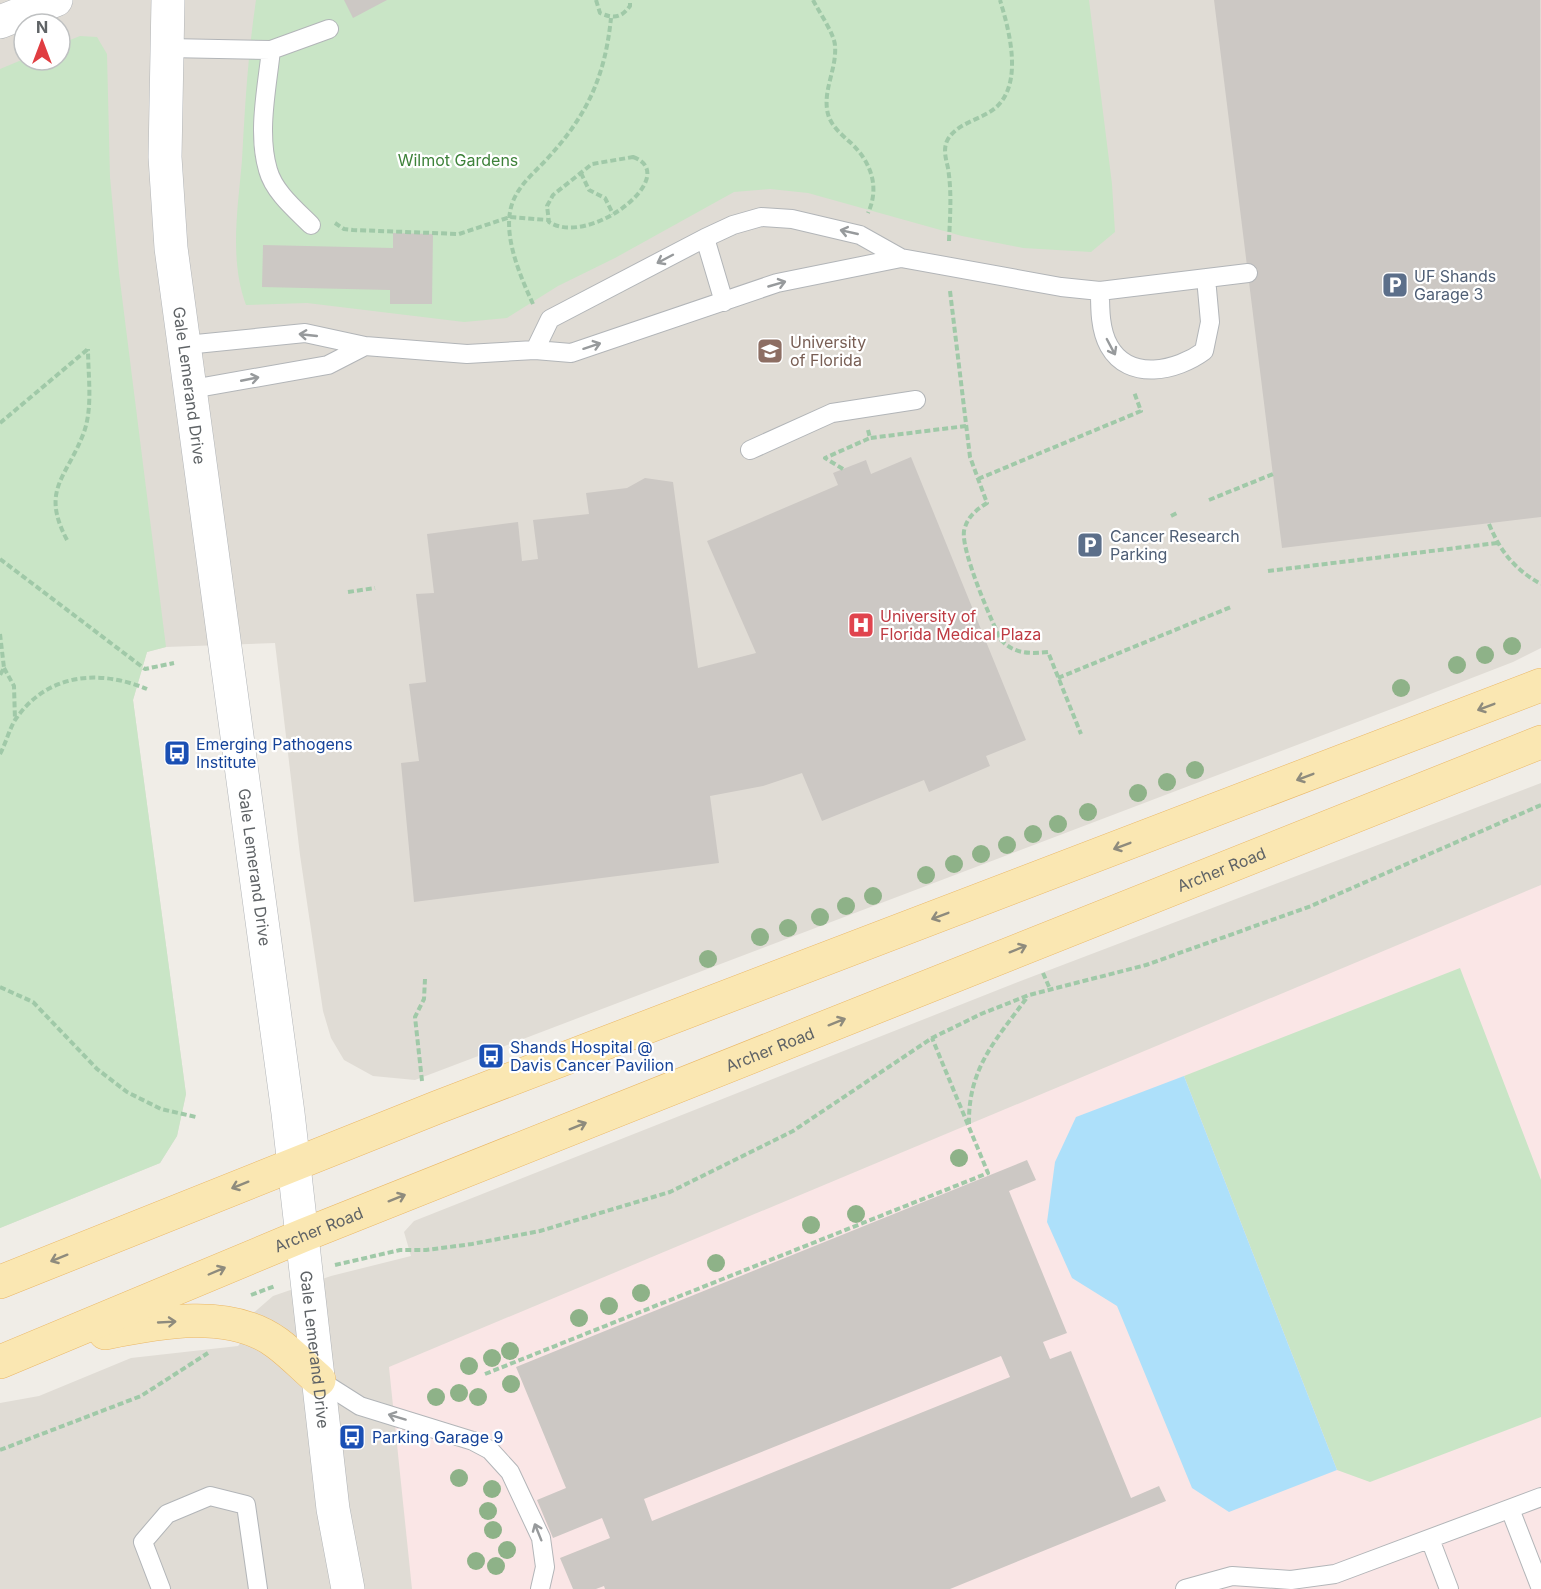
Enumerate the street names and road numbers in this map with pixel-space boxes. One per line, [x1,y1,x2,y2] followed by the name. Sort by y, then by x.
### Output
[169,305,210,466] street label: Gale Lemerand Drive
[234,787,275,947] street label: Gale Lemerand Drive
[1174,843,1269,896] street label: Archer Road
[723,1023,817,1076] street label: Archer Road
[271,1203,366,1256] street label: Archer Road
[296,1269,334,1429] street label: Gale Lemerand Drive

